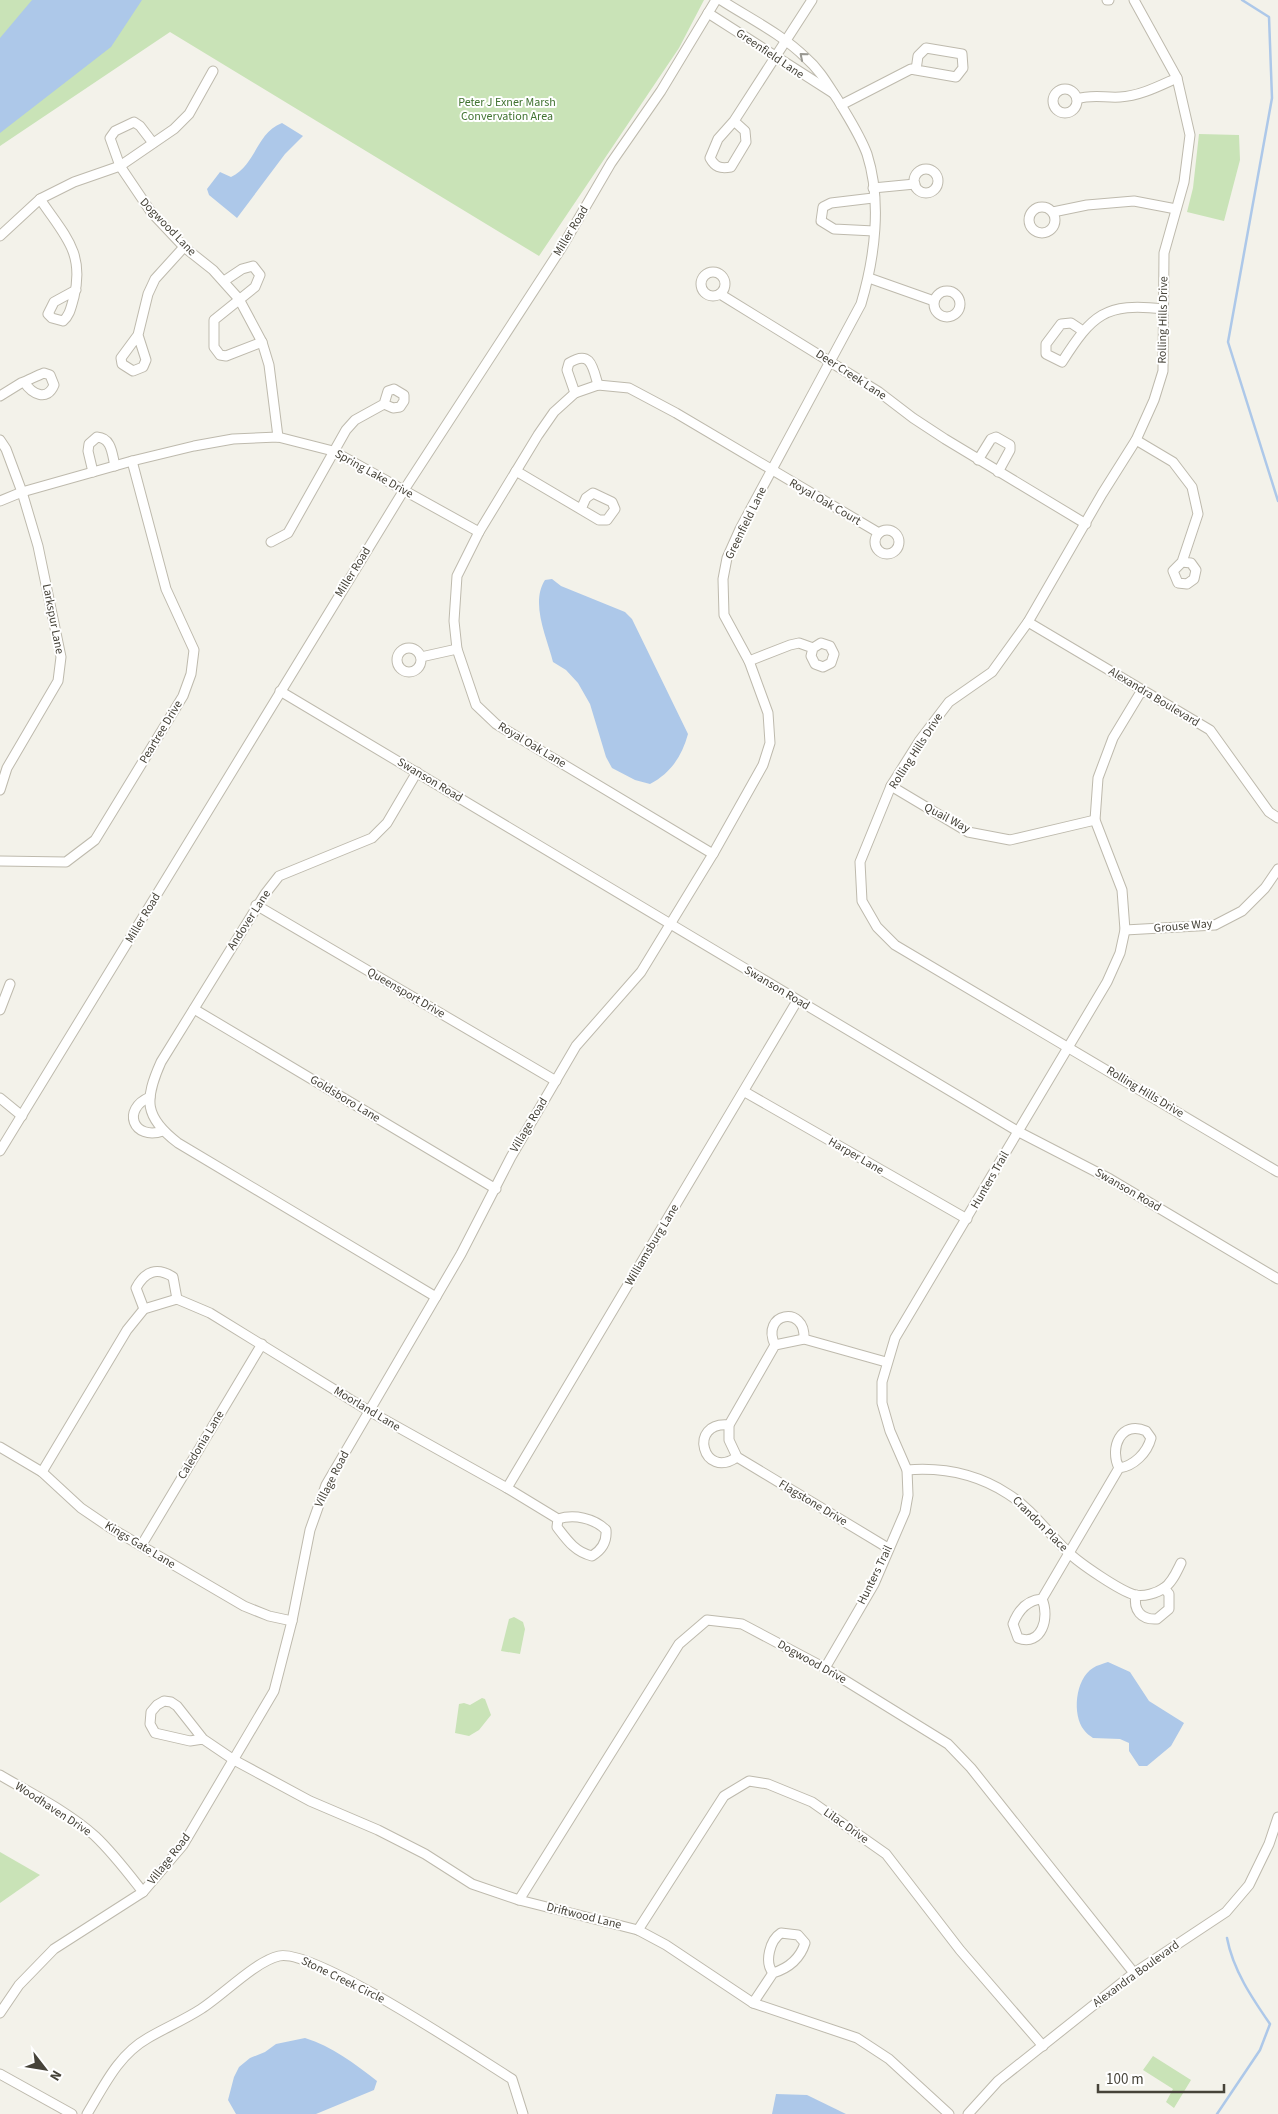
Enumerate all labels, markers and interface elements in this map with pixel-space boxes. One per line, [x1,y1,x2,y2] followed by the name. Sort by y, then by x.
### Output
[733,25,807,83] street label: Greenfield Lane
[800,52,809,61] one-way arrow
[458,94,556,125] park label: Peter J Exner Marsh Convervation Area
[136,194,200,260] street label: Dogwood Lane
[549,203,593,259] street label: Miller Road
[1154,276,1172,364] street label: Rolling Hills Drive
[812,346,890,404] street label: Deer Creek Lane
[332,445,416,503] street label: Spring Lake Drive
[786,475,864,529] street label: Royal Oak Court
[721,484,771,562] street label: Greenfield Lane
[331,544,375,600] street label: Miller Road
[38,582,68,656] street label: Larkspur Lane
[1105,663,1203,731] street label: Alexandra Boulevard
[135,697,187,767] street label: Peartree Drive
[885,710,947,792] street label: Rolling Hills Drive
[495,718,569,772] street label: Royal Oak Lane
[394,754,466,806] street label: Swanson Road
[921,799,973,837] street label: Quail Way
[223,887,275,953] street label: Andover Lane
[121,890,165,946] street label: Miller Road
[1153,915,1213,937] street label: Grouse Way
[741,962,813,1014] street label: Swanson Road
[364,964,448,1022] street label: Queensport Drive
[1103,1062,1187,1122] street label: Rolling Hills Drive
[307,1071,383,1127] street label: Goldsboro Lane
[506,1094,552,1156] street label: Village Road
[825,1133,887,1179] street label: Harper Lane
[967,1148,1013,1212] street label: Hunters Trail
[1092,1164,1164,1216] street label: Swanson Road
[621,1201,683,1289] street label: Williamsburg Lane
[330,1382,404,1436] street label: Moorland Lane
[174,1407,228,1483] street label: Caledonia Lane
[311,1448,353,1510] street label: Village Road
[776,1476,850,1530] street label: Flagstone Drive
[1008,1492,1072,1556] street label: Crandon Place
[101,1517,179,1573] street label: Kings Gate Lane
[853,1542,897,1608] street label: Hunters Trail
[774,1636,850,1688] street label: Dogwood Drive
[11,1778,95,1840] street label: Woodhaven Drive
[820,1804,872,1848] street label: Lilac Drive
[143,1830,195,1888] street label: Village Road
[545,1898,623,1934] street label: Driftwood Lane
[1089,1937,1183,2011] street label: Alexandra Boulevard
[298,1952,388,2008] street label: Stone Creek Circle
[20,2044,70,2094] north arrow
[1098,2062,1224,2094] scale bar
[44,2066,66,2084] text: N
[1106,2069,1144,2090] text: 100 m

